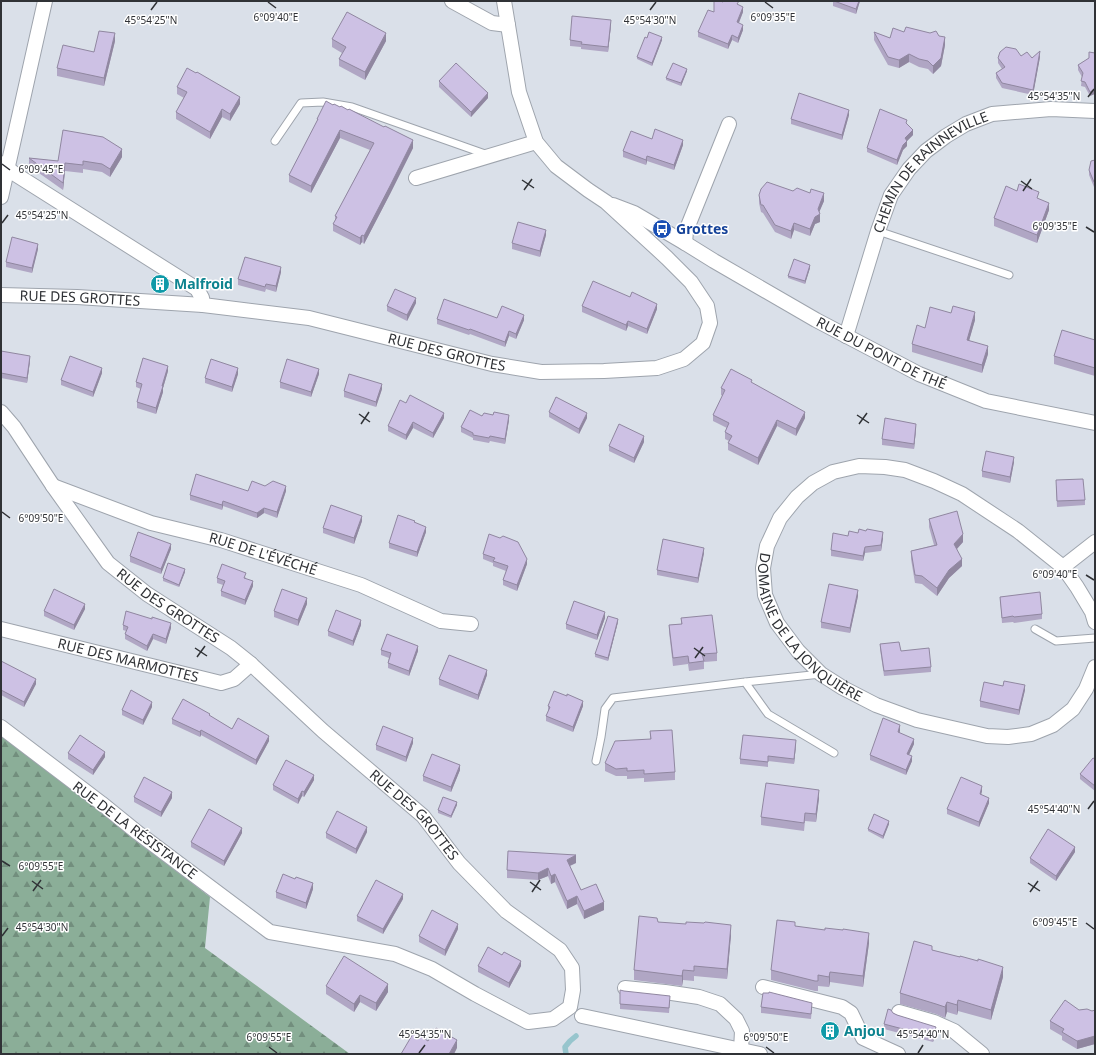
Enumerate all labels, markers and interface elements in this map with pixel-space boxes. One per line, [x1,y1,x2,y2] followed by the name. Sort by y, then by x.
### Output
[254,10,298,24] text: 6°09'40"E
[751,10,795,24] text: 6°09'35"E
[125,13,177,27] text: 45°54'25"N
[624,13,676,27] text: 45°54'30"N
[1028,89,1080,103] text: 45°54'35"N
[868,106,991,236] street label: CHEMIN DE RAINNEVILLE
[19,162,63,176] text: 6°09'45"E
[16,208,68,222] text: 45°54'25"N
[651,218,673,240] bus stop icon: Grottes
[676,219,728,238] place label: Grottes
[1033,219,1077,233] text: 6°09'35"E
[149,273,171,295] building icon: Malfroid
[174,274,233,293] place label: Malfroid
[19,285,141,310] street label: RUE DES GROTTES
[813,312,950,393] street label: RUE DU PONT DE THÉ
[386,328,507,375] street label: RUE DES GROTTES
[19,511,63,525] text: 6°09'50"E
[207,527,320,579] street label: RUE DE L'ÉVÉCHÉ
[754,551,866,705] street label: DOMAINE DE LA JONQUIÈRE
[113,564,224,647] street label: RUE DES GROTTES
[1033,567,1077,581] text: 6°09'40"E
[56,633,201,686] street label: RUE DES MARMOTTES
[366,765,463,864] street label: RUE DES GROTTES
[69,776,202,883] street label: RUE DE LA RÉSISTANCE
[1028,802,1080,816] text: 45°54'40"N
[19,859,63,873] text: 6°09'55"E
[1033,915,1077,929] text: 6°09'45"E
[16,920,68,934] text: 45°54'30"N
[819,1020,841,1042] building icon: Anjou
[844,1021,885,1040] place label: Anjou
[399,1027,451,1041] text: 45°54'35"N
[897,1027,949,1041] text: 45°54'40"N
[247,1030,291,1044] text: 6°09'55"E
[744,1030,788,1044] text: 6°09'50"E

